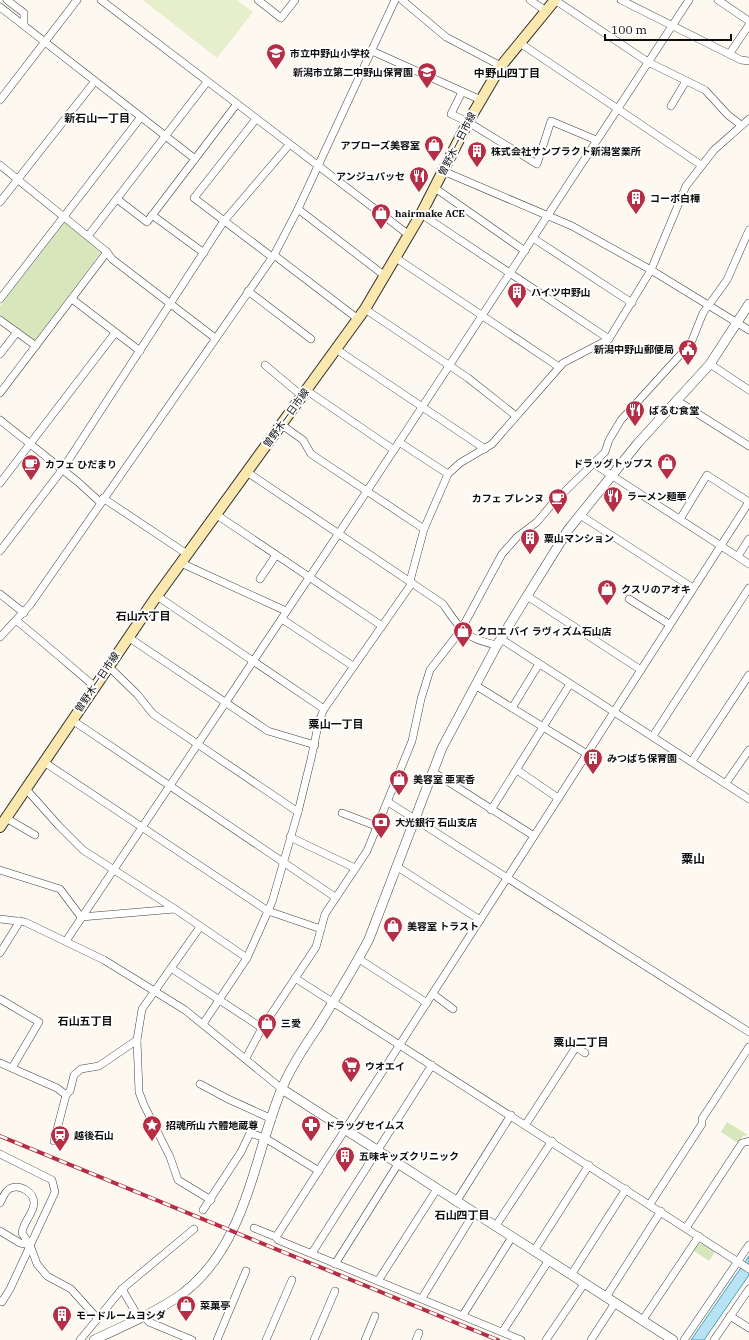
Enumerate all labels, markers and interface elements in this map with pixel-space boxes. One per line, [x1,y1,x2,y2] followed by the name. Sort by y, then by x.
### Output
[605,16,731,42] scale bar
[611,22,647,37] text: 100 m
[265,42,287,70] school or university icon: 市立中野山小学校
[290,47,370,60] place label: 市立中野山小学校
[416,61,438,89] school or university icon: 新潟市立第二中野山保育園
[293,66,413,79] place label: 新潟市立第二中野山保育園
[474,66,540,80] district label: 中野山四丁目
[435,110,479,178] street label: 曽野木一日市線
[64,111,130,125] district label: 新石山一丁目
[423,134,445,162] shop icon: アプローズ美容室
[341,139,420,152] place label: アプローズ美容室
[466,140,488,168] building icon: 株式会社サンプラクト新潟営業所
[491,145,641,158] place label: 株式会社サンプラクト新潟営業所
[408,165,430,193] restaurant icon: アンジュパッセ
[336,170,405,183] place label: アンジュパッセ
[625,187,647,215] building icon: コーポ白樺
[650,192,700,205] place label: コーポ白樺
[370,202,392,230] shop icon: hairmake ACE
[395,207,465,220] place label: hairmake ACE
[506,281,528,309] building icon: ハイツ中野山
[531,286,591,299] place label: ハイツ中野山
[677,338,699,366] public building icon: 新潟中野山郵便局
[594,343,674,356] place label: 新潟中野山郵便局
[260,386,312,450] street label: 曽野木一日市線
[624,399,646,427] restaurant icon: ばるむ食堂
[649,404,699,417] place label: ばるむ食堂
[656,452,678,480] shop icon: ドラッグトップス
[20,453,42,481] cafe icon: カフェ ひだまり
[573,457,653,470] place label: ドラッグトップス
[45,458,117,471] place label: カフェ ひだまり
[602,485,624,513] restaurant icon: ラーメン麺華
[547,487,569,515] cafe icon: カフェ プレンヌ
[627,490,687,503] place label: ラーメン麺華
[472,492,544,505] place label: カフェ プレンヌ
[519,527,541,555] building icon: 粟山マンション
[544,532,614,545] place label: 粟山マンション
[596,578,618,606] shop icon: クスリのアオキ
[621,583,691,596] place label: クスリのアオキ
[116,609,171,623] district label: 石山六丁目
[452,620,474,648] shop icon: クロエ バイ ラヴィズム石山店
[477,625,612,638] place label: クロエ バイ ラヴィズム石山店
[72,649,122,715] street label: 曽野木一日市線
[309,717,364,731] district label: 粟山一丁目
[582,747,604,775] building icon: みつばち保育園
[607,752,677,765] place label: みつばち保育園
[388,768,410,796] shop icon: 美容室 亜実香
[413,773,475,786] place label: 美容室 亜実香
[370,811,392,839] bank icon: 大光銀行 石山支店
[395,816,477,829] place label: 大光銀行 石山支店
[681,851,705,866] district label: 粟山
[382,915,404,943] shop icon: 美容室 トラスト
[407,920,479,933] place label: 美容室 トラスト
[256,1012,278,1040] shop icon: 三愛
[58,1014,113,1028] district label: 石山五丁目
[281,1017,301,1030] place label: 三愛
[554,1035,609,1049] district label: 粟山二丁目
[340,1055,362,1083] supermarket icon: ウオエイ
[365,1060,405,1073] place label: ウオエイ
[141,1114,163,1142] place icon: 招魂所山 六體地蔵尊
[300,1114,322,1142] pharmacy icon: ドラッグセイムス
[165,1119,258,1132] place label: 招魂所山 六體地蔵尊
[325,1119,405,1132] place label: ドラッグセイムス
[49,1124,71,1152] station icon: 越後石山
[74,1129,114,1142] place label: 越後石山
[334,1145,356,1173] building icon: 五味キッズクリニック
[359,1150,459,1163] place label: 五味キッズクリニック
[435,1208,490,1222] district label: 石山四丁目
[175,1294,197,1322] shop icon: 菜菓亭
[200,1299,230,1312] place label: 菜菓亭
[51,1304,73,1332] building icon: モードルームヨシダ
[76,1309,166,1322] place label: モードルームヨシダ

